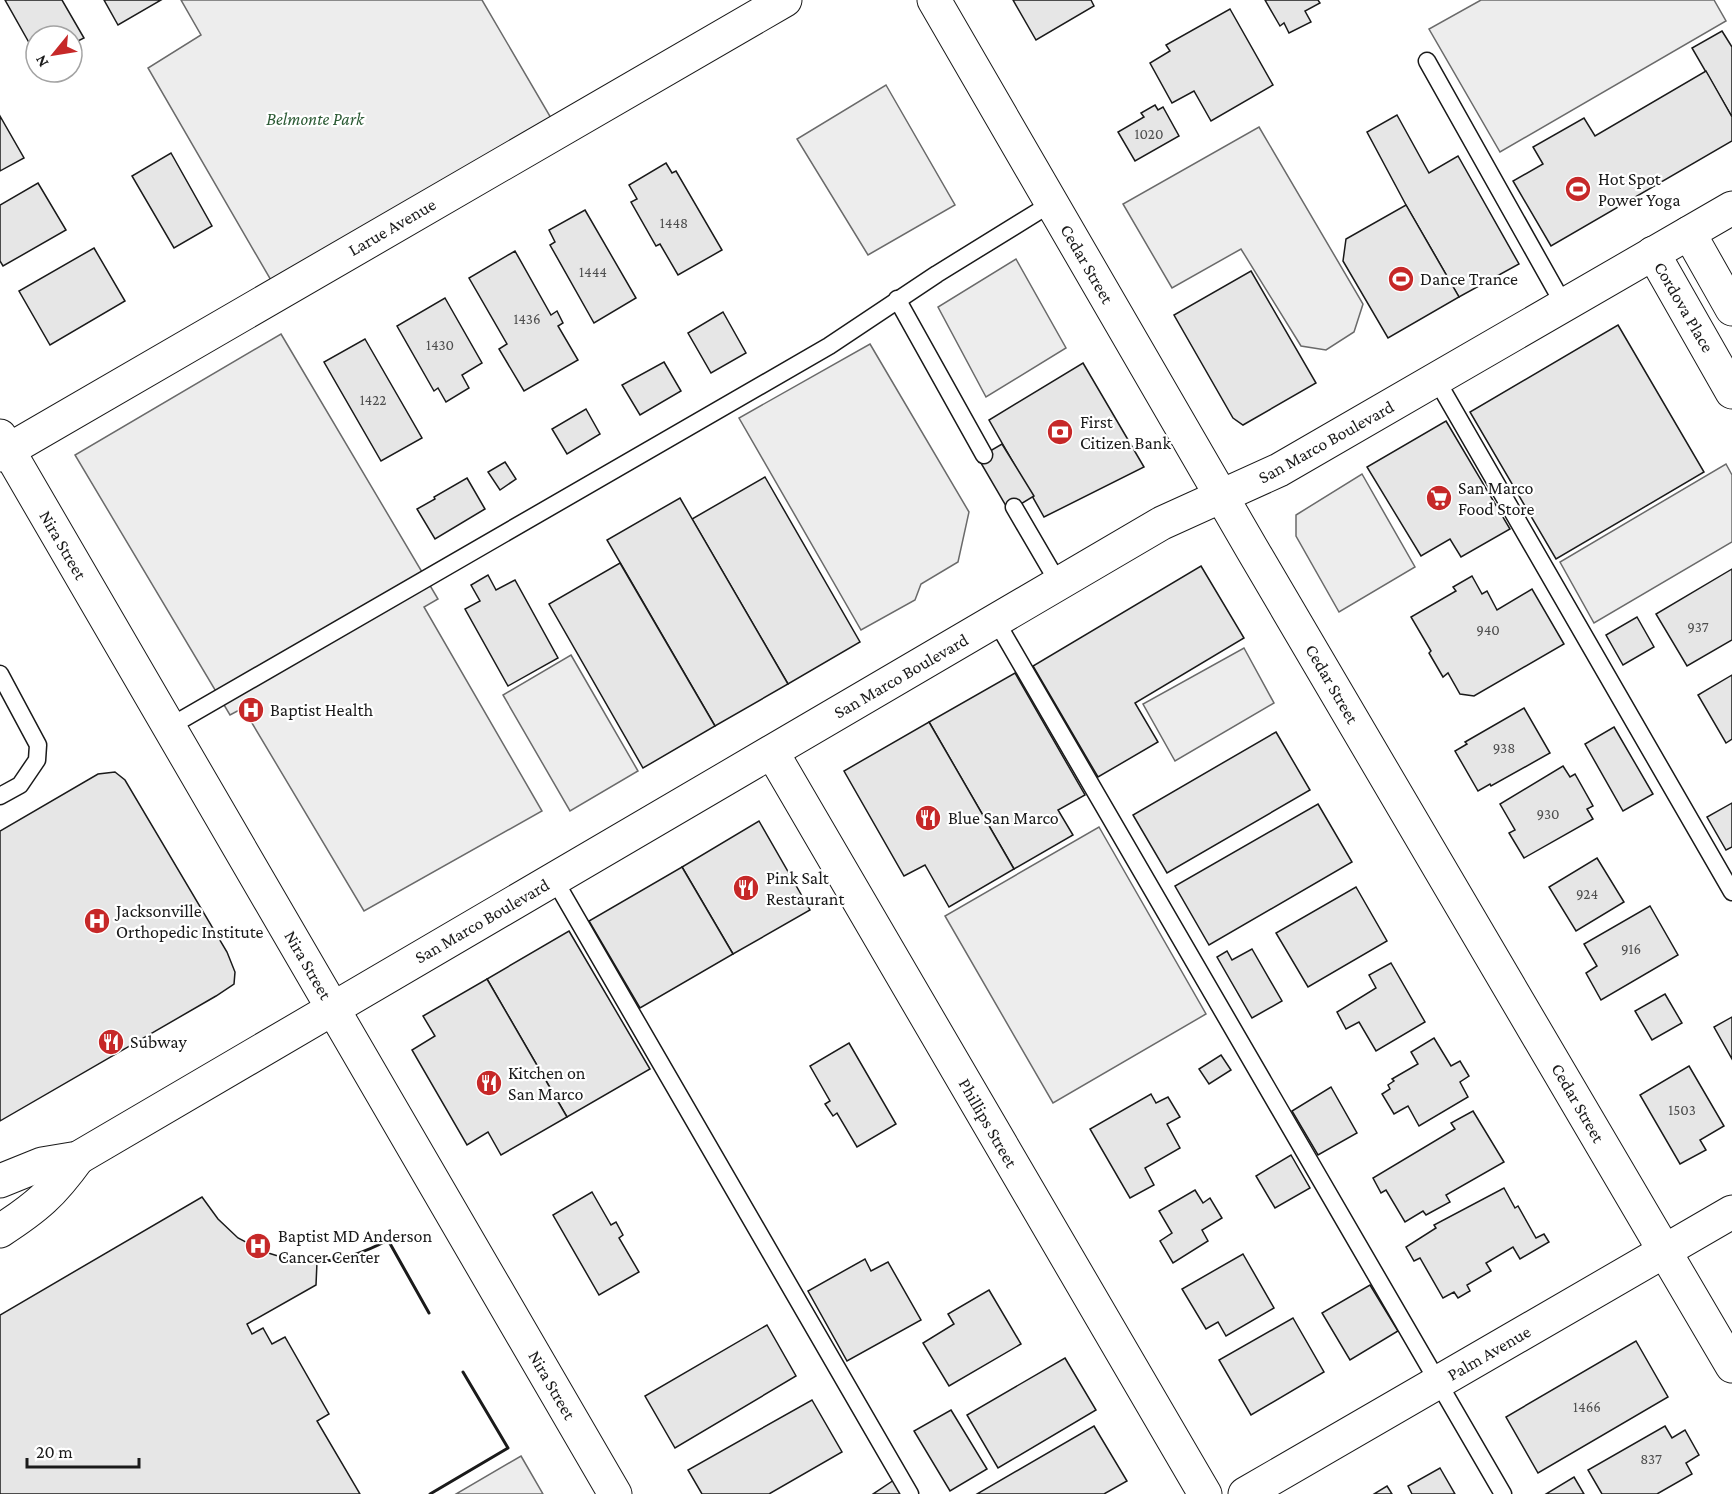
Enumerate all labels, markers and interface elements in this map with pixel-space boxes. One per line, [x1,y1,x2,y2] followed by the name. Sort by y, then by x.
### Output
[24,24,84,84] north arrow
[31,52,52,70] text: N
[266,109,365,129] park label: Belmonte Park
[1135,126,1163,142] house number: 1020
[1598,169,1681,210] place label: Hot Spot Power Yoga
[1563,174,1593,204] sports icon: Hot Spot Power Yoga
[345,194,439,260] street label: Larue Avenue
[660,215,688,231] house number: 1448
[1056,221,1118,308] street label: Cedar Street
[1650,258,1718,356] street label: Cordova Place
[579,264,607,280] house number: 1444
[1386,264,1416,294] sports icon: Dance Trance
[1420,269,1518,289] place label: Dance Trance
[513,311,541,327] house number: 1436
[426,337,454,353] house number: 1430
[360,392,386,408] house number: 1422
[1255,396,1398,488] street label: San Marco Boulevard
[1080,412,1171,453] place label: First Citizen Bank
[1045,417,1075,447] bank icon: First Citizen Bank
[1458,478,1534,519] place label: San Marco Food Store
[1424,483,1454,513] supermarket icon: San Marco Food Store
[35,507,91,584] street label: Nira Street
[1687,619,1709,635] house number: 937
[1476,622,1500,638] house number: 940
[830,629,972,723] street label: San Marco Boulevard
[1301,641,1363,728] street label: Cedar Street
[236,695,266,725] hospital icon: Baptist Health
[270,700,373,720] place label: Baptist Health
[1493,740,1515,756] house number: 938
[913,803,943,833] restaurant icon: Blue San Marco
[1537,806,1560,822] house number: 930
[948,808,1059,828] place label: Blue San Marco
[766,868,846,909] place label: Pink Salt Restaurant
[731,873,761,903] restaurant icon: Pink Salt Restaurant
[411,874,553,968] street label: San Marco Boulevard
[1576,886,1598,902] house number: 924
[114,901,264,942] place label: Jacksonville Orthopedic Institute
[82,906,112,936] hospital icon: Jacksonville Orthopedic Institute
[280,927,336,1004] street label: Nira Street
[1621,941,1641,957] house number: 916
[96,1027,126,1057] restaurant icon: Subway
[130,1032,188,1052] place label: Subway
[1547,1060,1609,1147] street label: Cedar Street
[508,1063,586,1104] place label: Kitchen on San Marco
[474,1068,504,1098] restaurant icon: Kitchen on San Marco
[954,1075,1022,1172] street label: Phillips Street
[1668,1102,1696,1118] house number: 1503
[278,1226,433,1267] place label: Baptist MD Anderson Cancer Center
[243,1231,273,1261] hospital icon: Baptist MD Anderson Cancer Center
[1444,1321,1534,1385] street label: Palm Avenue
[524,1347,580,1424] street label: Nira Street
[1573,1399,1601,1415] house number: 1466
[27,1431,140,1469] scale bar
[36,1442,73,1462] text: 20 m
[1640,1451,1662,1467] house number: 837

